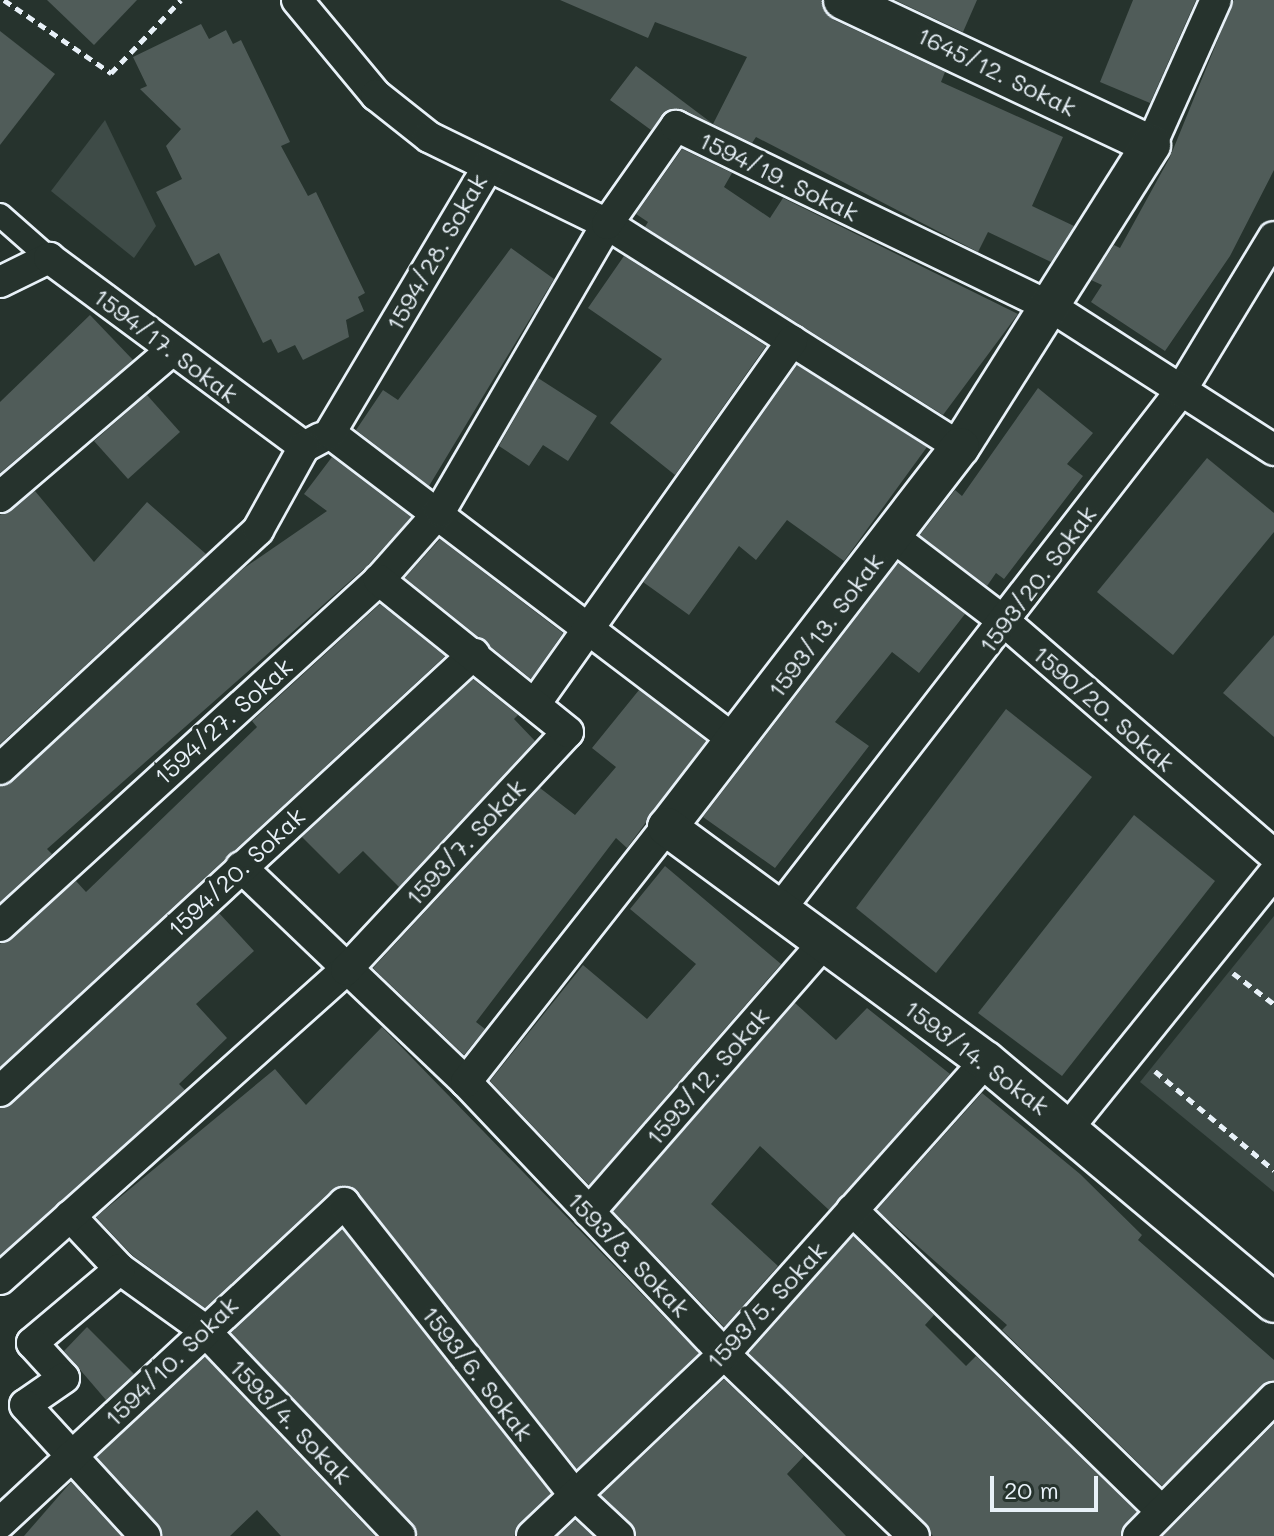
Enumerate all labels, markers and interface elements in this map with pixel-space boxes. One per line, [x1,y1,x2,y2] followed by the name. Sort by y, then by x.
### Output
[913,20,1081,122] street label: 1645/12. Sokak
[695,125,863,227] street label: 1594/19. Sokak
[379,168,493,336] street label: 1594/28. Sokak
[88,282,244,408] street label: 1594/17. Sokak
[972,500,1102,658] street label: 1593/20. Sokak
[761,547,889,703] street label: 1593/13. Sokak
[1028,639,1180,777] street label: 1590/20. Sokak
[148,652,298,790] street label: 1594/27. Sokak
[399,773,531,911] street label: 1593/7. Sokak
[162,801,310,943] street label: 1594/20. Sokak
[899,993,1055,1121] street label: 1593/14. Sokak
[640,1001,774,1151] street label: 1593/12. Sokak
[562,1185,696,1323] street label: 1593/8. Sokak
[700,1236,832,1374] street label: 1593/5. Sokak
[98,1290,244,1432] street label: 1594/10. Sokak
[416,1300,540,1446] street label: 1593/6. Sokak
[224,1353,358,1489] street label: 1593/4. Sokak
[994,1460,1102,1510] scale bar
[1004,1474,1059,1505] text: 20 m

